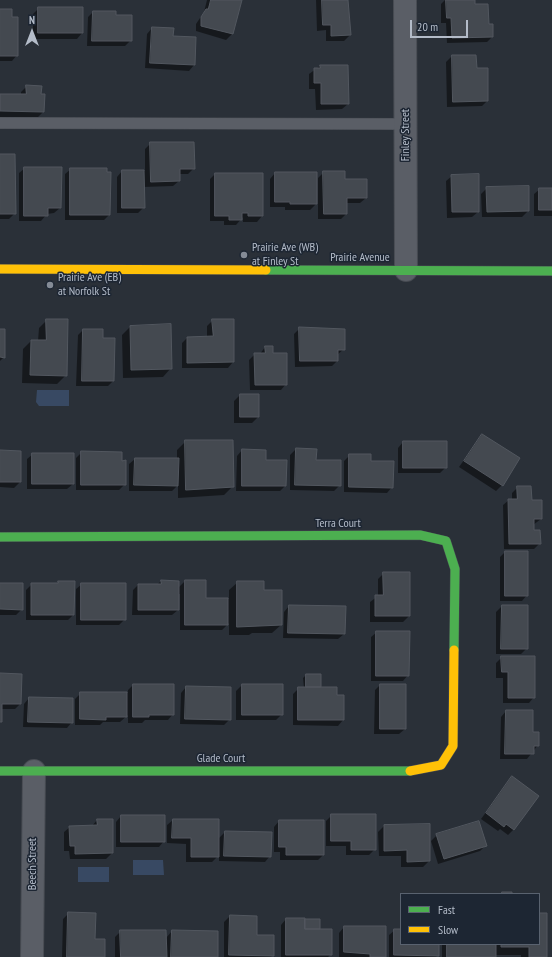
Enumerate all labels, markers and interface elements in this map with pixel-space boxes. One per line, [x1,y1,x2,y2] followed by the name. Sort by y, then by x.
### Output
[12,12,52,52] north arrow
[412,12,470,38] scale bar
[29,13,35,27] text: N
[417,19,438,34] text: 20 m
[399,109,413,161] street label: Finley Street
[252,241,318,269] place label: Prairie Ave (WB) at Finley St
[239,250,249,260] marker: Prairie Ave (WB) at Finley St
[330,251,390,265] street label: Prairie Avenue
[58,271,121,299] place label: Prairie Ave (EB) at Norfolk St
[45,280,55,290] marker: Prairie Ave (EB) at Norfolk St
[315,517,361,531] street label: Terra Court
[197,752,245,766] street label: Glade Court
[26,838,40,890] street label: Beech Street
[400,893,540,945] legend
[438,902,455,917] text: Fast
[438,922,458,937] text: Slow

